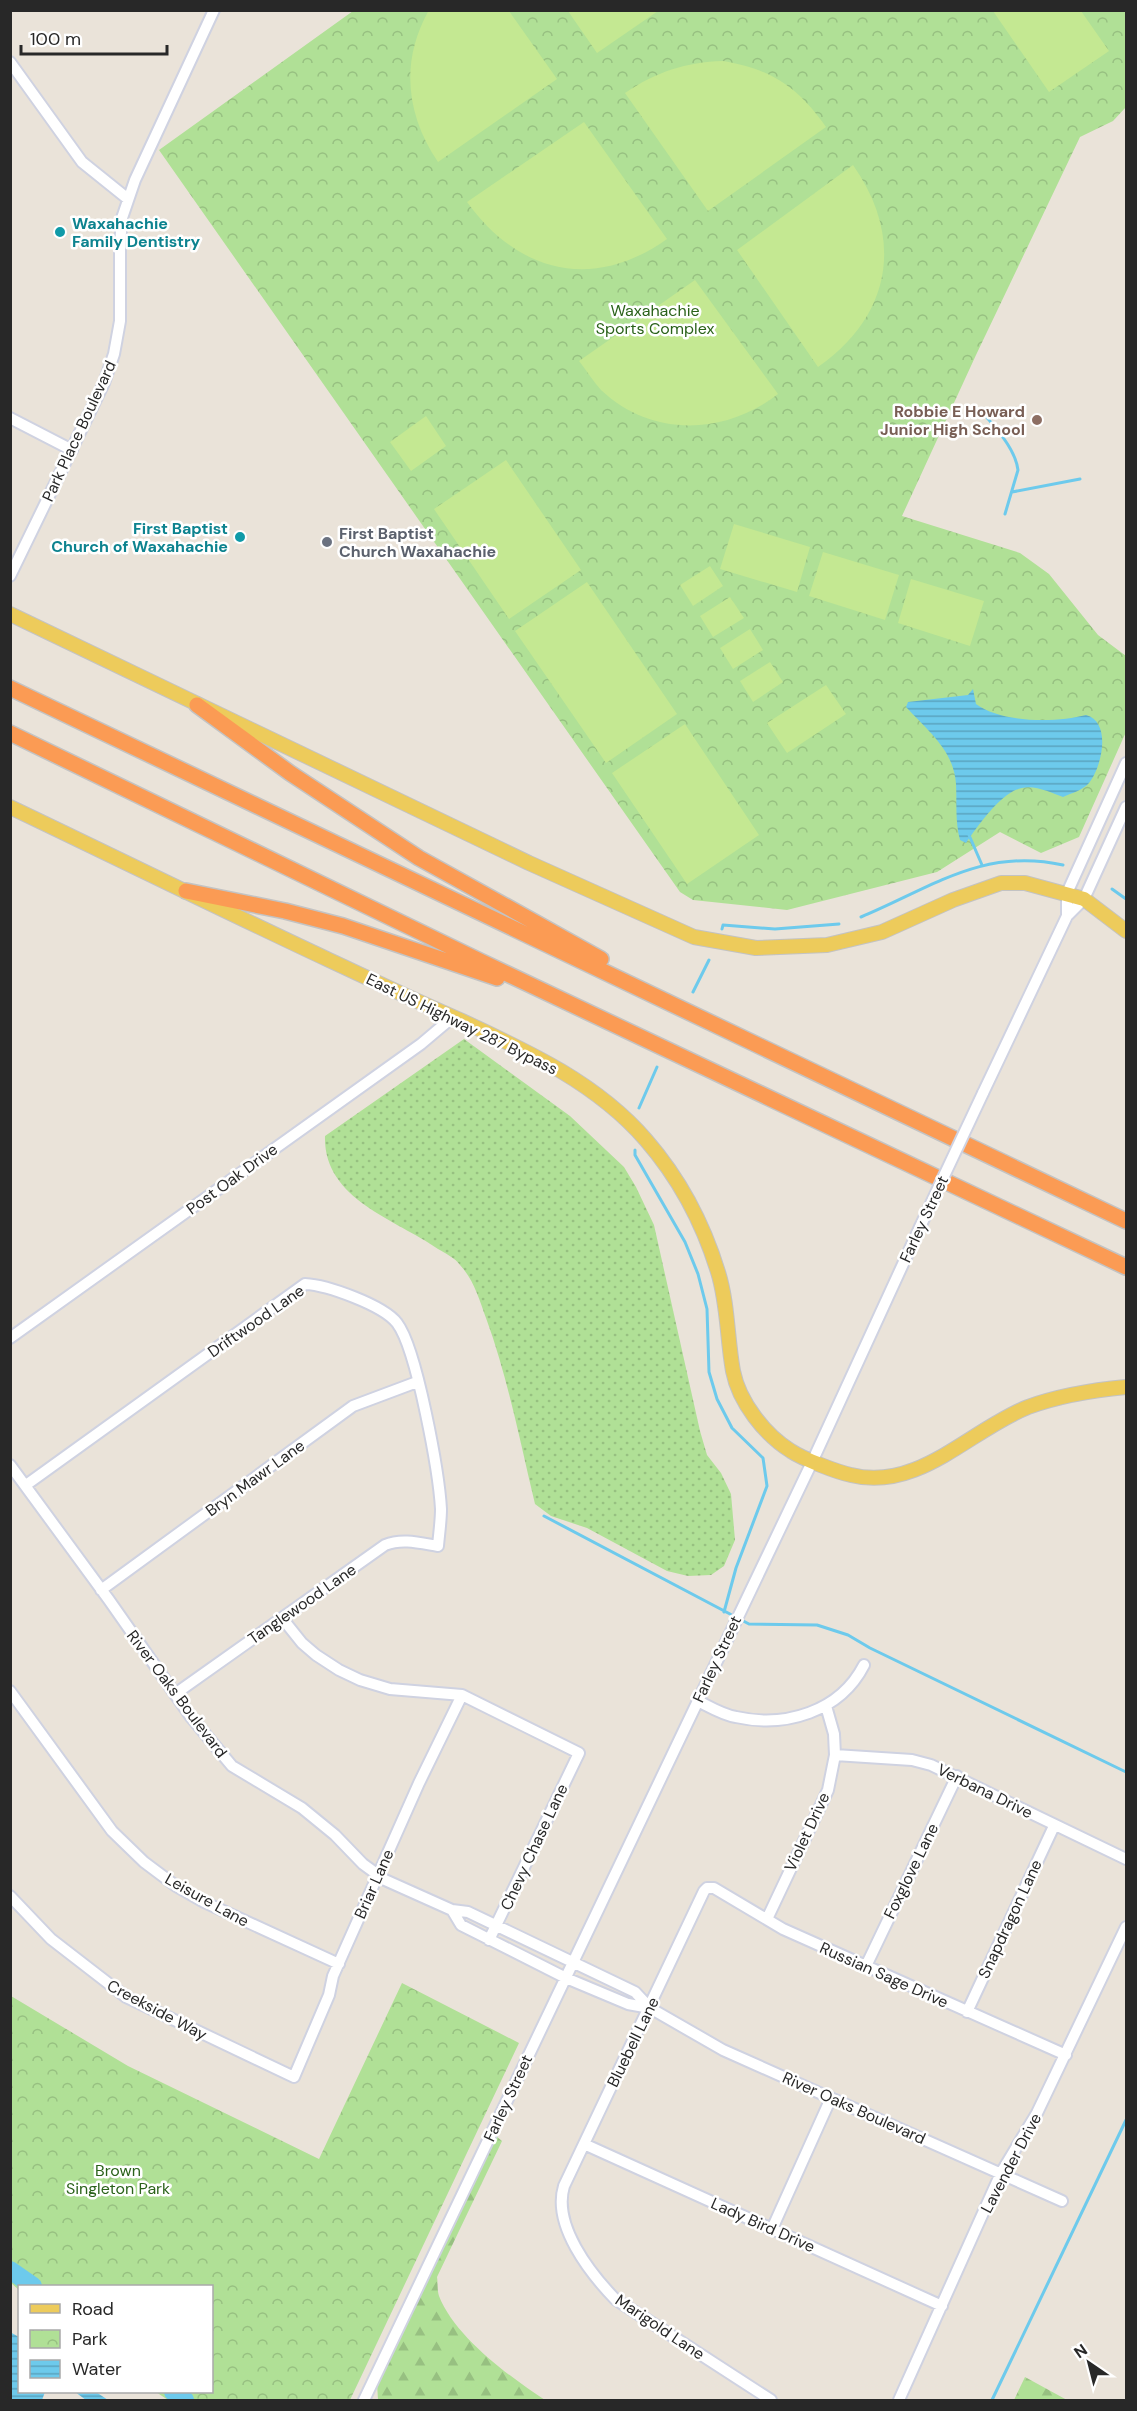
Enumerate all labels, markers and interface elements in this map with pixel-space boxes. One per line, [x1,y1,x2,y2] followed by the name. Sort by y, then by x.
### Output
[21,18,166,56] scale bar
[30,27,81,51] text: 100 m
[72,213,201,252] place label: Waxahachie Family Dentistry
[53,225,67,239] marker: Waxahachie Family Dentistry
[596,300,714,339] park label: Waxahachie Sports Complex
[37,357,121,505] street label: Park Place Boulevard
[880,401,1025,440] place label: Robbie E Howard Junior High School
[1030,413,1044,427] marker: Robbie E Howard Junior High School
[51,518,228,557] place label: First Baptist Church of Waxahachie
[339,523,496,562] place label: First Baptist Church Waxahachie
[233,530,247,544] marker: First Baptist Church of Waxahachie
[320,535,334,549] marker: First Baptist Church Waxahachie
[363,968,561,1080] street label: East US Highway 287 Bypass
[182,1139,282,1219] street label: Post Oak Drive
[895,1172,953,1266] street label: Farley Street
[204,1280,308,1362] street label: Driftwood Lane
[201,1435,309,1521] street label: Bryn Mawr Lane
[244,1559,360,1649] street label: Tanglewood Lane
[688,1612,746,1706] street label: Farley Street
[122,1626,232,1762] street label: River Oaks Boulevard
[934,1759,1036,1823] street label: Verbana Drive
[495,1780,573,1914] street label: Chevy Chase Lane
[780,1789,834,1875] street label: Violet Drive
[879,1820,943,1922] street label: Foxglove Lane
[349,1846,399,1922] street label: Briar Lane
[973,1856,1047,1982] street label: Snapdragon Lane
[161,1868,253,1932] street label: Leisure Lane
[816,1937,952,2013] street label: Russian Sage Drive
[103,1975,211,2045] street label: Creekside Way
[602,1994,664,2090] street label: Bluebell Lane
[479,2051,537,2145] street label: Farley Street
[779,2067,929,2149] street label: River Oaks Boulevard
[976,2109,1046,2217] street label: Lavender Drive
[66,2160,170,2199] park label: Brown Singleton Park
[708,2193,818,2257] street label: Lady Bird Drive
[18,2285,213,2393] legend
[611,2289,709,2365] street label: Marigold Lane
[72,2297,114,2321] text: Road
[72,2327,108,2351] text: Park
[1059,2333,1119,2393] north arrow
[1070,2339,1091,2363] text: N
[72,2357,122,2381] text: Water

